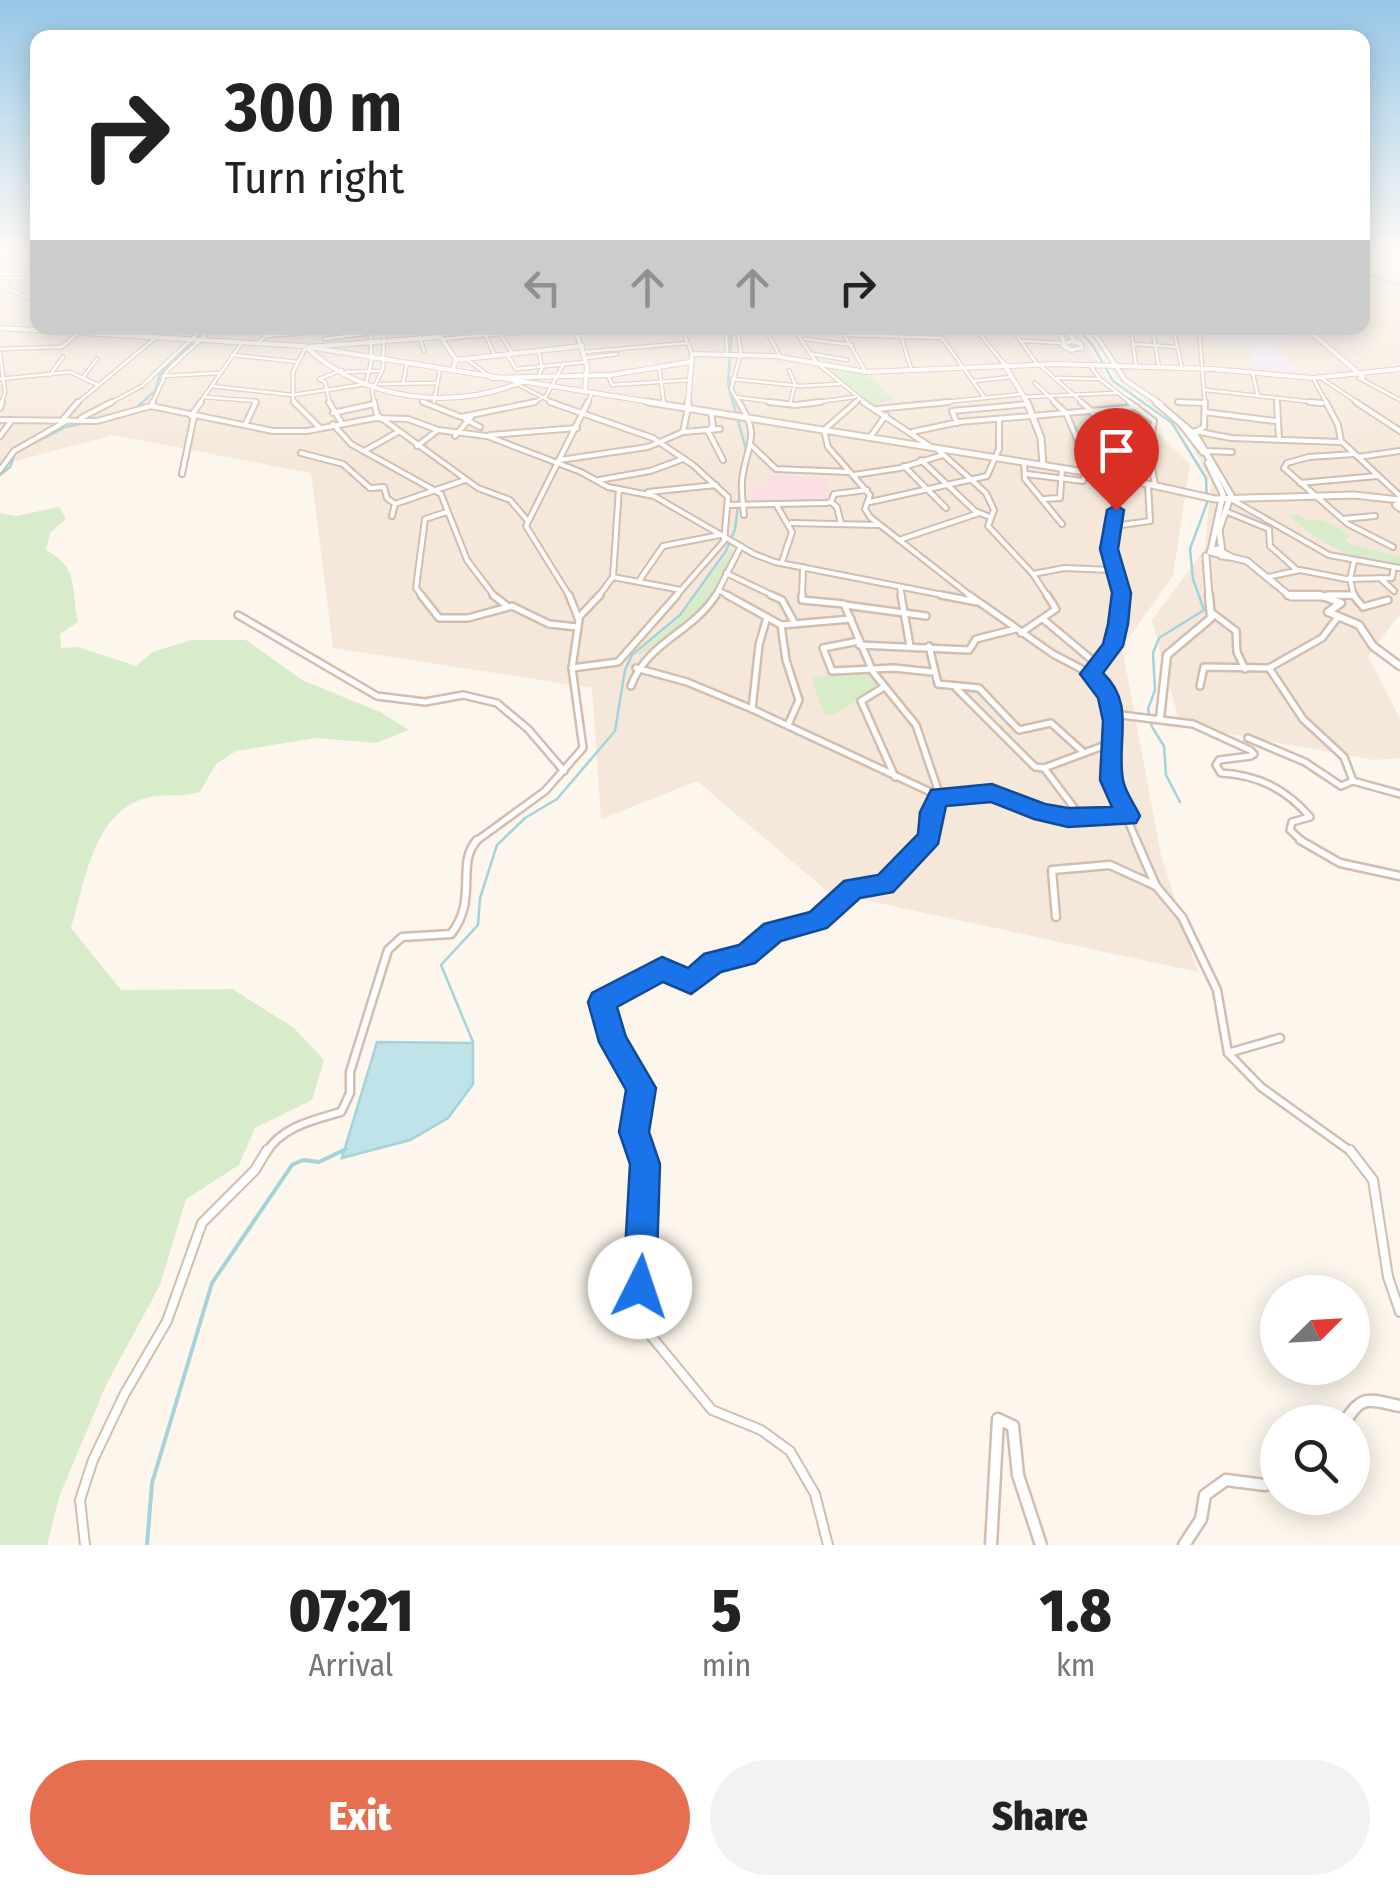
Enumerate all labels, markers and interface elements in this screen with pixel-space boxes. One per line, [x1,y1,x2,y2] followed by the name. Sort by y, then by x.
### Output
[225,66,403,150] text: 300 m
[60,70,190,200] icon: right
[225,151,404,205] text: Turn right
[515,260,570,315] icon: left
[620,260,675,315] icon: ahead
[725,260,780,315] icon: ahead
[830,260,885,315] icon: right
[1074,408,1159,511] pin
[1089,423,1144,478] icon: arrive
[588,1235,692,1339] position arrow
[1260,1275,1370,1385] north arrow
[1260,1275,1370,1515] map controls
[1260,1405,1370,1515] button: search
[288,1575,414,1647] text: 07:21
[712,1575,742,1647] text: 5
[1040,1575,1112,1647] text: 1.8
[308,1646,393,1684] text: Arrival
[702,1646,751,1684] text: min
[1056,1646,1095,1684] text: km
[30,1760,690,1875] button: Exit
[710,1760,1370,1875] button: Share

